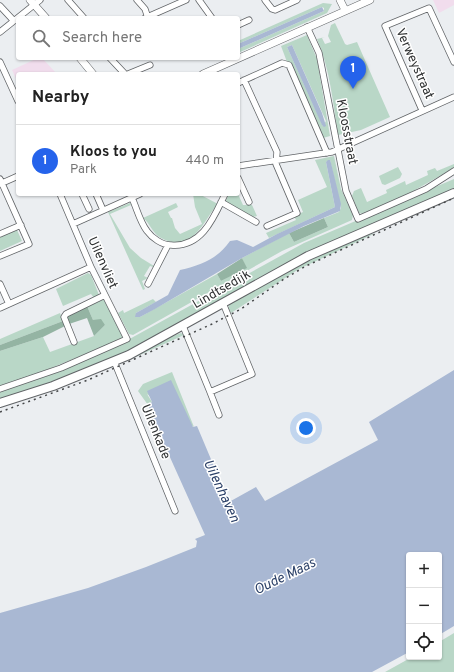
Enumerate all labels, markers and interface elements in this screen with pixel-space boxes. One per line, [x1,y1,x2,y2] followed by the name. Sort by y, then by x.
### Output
[16,16,240,60] search box
[391,26,437,102] street label: Verweystraat
[30,27,52,49] icon: search
[62,29,142,48] text: Search here
[340,56,366,89] pin: 1
[32,87,89,109] text: Nearby
[332,98,360,166] street label: Kloosstraat
[70,143,157,162] text: Kloos to you
[42,153,48,169] text: 1
[185,153,224,169] text: 440 m
[70,162,97,178] text: Park
[83,235,121,292] street label: Uilenvliet
[190,267,254,313] street label: Lindtsedijk
[137,402,173,462] street label: Uilenkade
[296,418,316,438] your location
[199,457,243,525] water label: Uilenhaven
[406,552,442,660] map controls
[406,552,442,588] button: +
[251,554,319,599] water label: Oude Maas
[406,588,442,624] button: −
[406,624,442,660] button: locate

